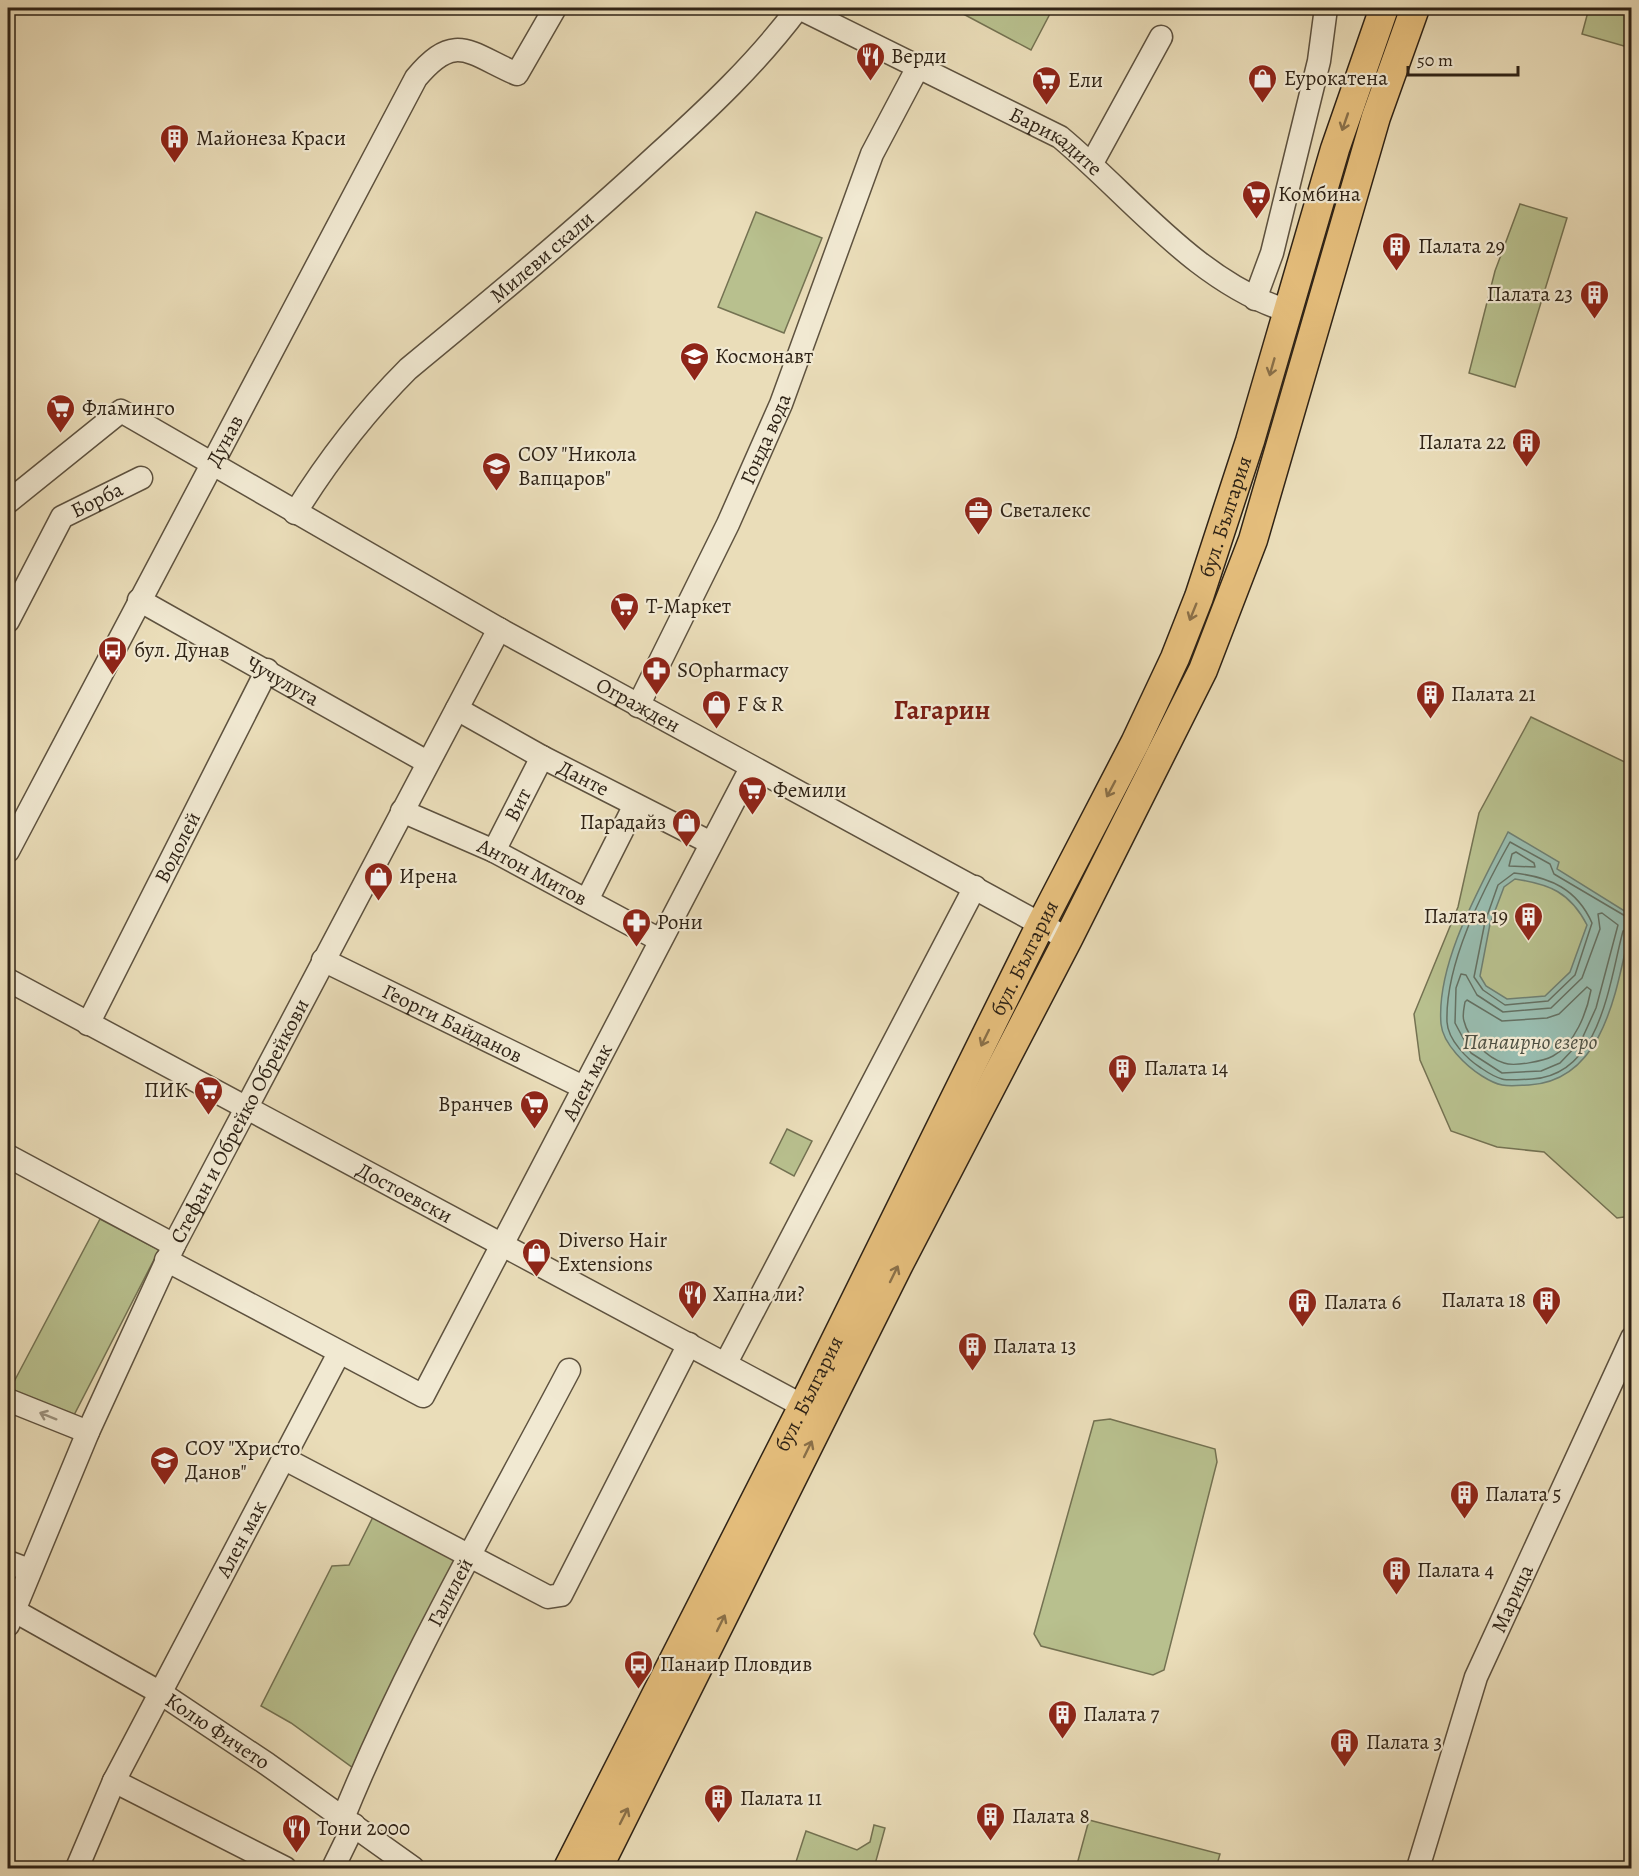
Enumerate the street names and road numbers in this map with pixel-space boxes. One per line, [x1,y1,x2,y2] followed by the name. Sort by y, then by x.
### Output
[1005,100,1109,182] street label: Барикадите
[484,205,600,309] street label: Милеви скали
[733,389,798,489] street label: Гонда вода
[199,410,250,471] street label: Дунав
[1192,452,1258,581] street label: бул. България
[66,475,128,525] street label: Борба
[241,649,325,713] street label: Чучулуга
[591,671,685,739] street label: Огражден
[553,753,614,803] street label: Данте
[497,783,538,826] street label: Вит
[148,807,207,888] street label: Водолей
[472,831,592,912] street label: Антон Митов
[984,895,1065,1021] street label: бул. България
[378,977,527,1069] street label: Георги Байданов
[163,994,316,1248] street label: Стефан и Обрейко Обрейкови
[555,1039,619,1126] street label: Ален мак
[352,1155,458,1230] street label: Достоевски
[768,1331,850,1456] street label: бул. България
[209,1495,273,1583] street label: Ален мак
[421,1553,480,1631] street label: Галилей
[1484,1560,1540,1637] street label: Марица
[160,1686,275,1776] street label: Колю Фичето

